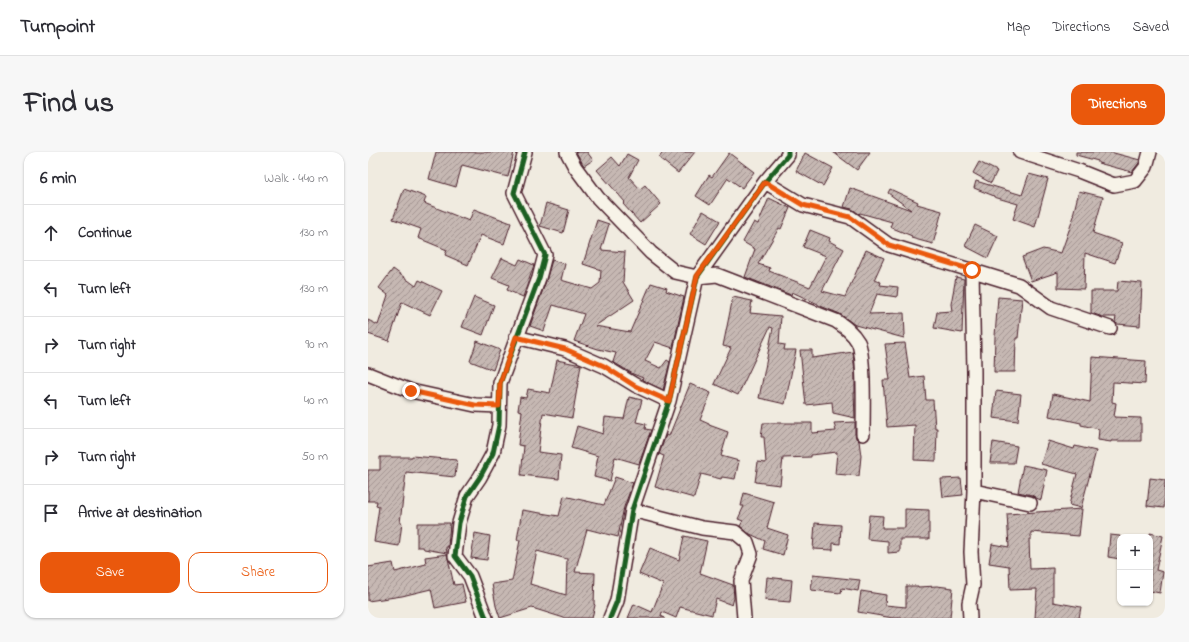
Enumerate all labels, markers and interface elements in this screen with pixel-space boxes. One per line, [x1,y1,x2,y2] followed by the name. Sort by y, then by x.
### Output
[20,14,95,41] text: Turnpoint
[1007,17,1030,38] text: Map
[1052,17,1110,38] text: Directions
[1132,17,1169,38] text: Saved
[24,84,114,125] text: Find us
[1071,84,1165,125] button: Directions
[40,166,76,191] text: 6 min
[264,169,328,188] text: Walk · 440 m
[40,222,62,244] icon: ahead
[78,222,132,244] text: Continue
[300,223,328,242] text: 130 m
[963,261,981,279] route start
[40,278,62,300] icon: left
[78,278,131,300] text: Turn left
[300,279,328,298] text: 130 m
[40,334,62,356] icon: right
[78,334,136,356] text: Turn right
[305,335,328,354] text: 90 m
[402,382,420,400] route end
[40,390,62,412] icon: left
[78,390,131,412] text: Turn left
[304,391,328,410] text: 40 m
[40,446,62,468] icon: right
[78,446,136,468] text: Turn right
[302,447,328,466] text: 50 m
[40,502,62,524] icon: arrive
[78,502,202,524] text: Arrive at destination
[1117,534,1153,606] map controls
[1117,534,1153,570] button: +
[40,552,180,593] button: Save
[188,552,328,593] button: Share
[1117,570,1153,606] button: −

